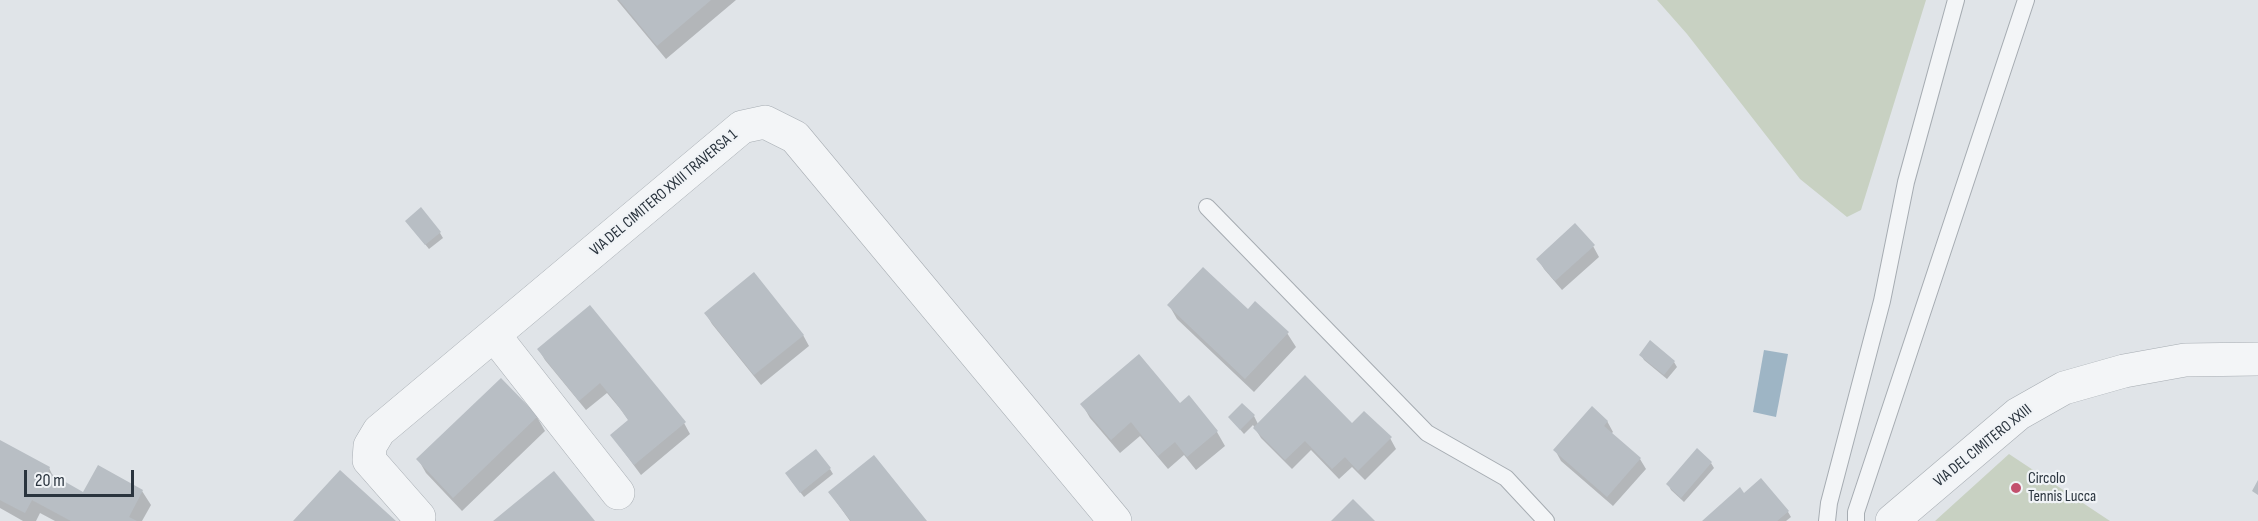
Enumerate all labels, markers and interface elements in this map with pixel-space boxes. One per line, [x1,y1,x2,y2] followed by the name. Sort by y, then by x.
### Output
[586,126,742,260] street label: VIA DEL CIMITERO XXIII TRAVERSA 1
[1930,401,2036,491] street label: VIA DEL CIMITERO XXIII
[27,458,136,496] scale bar
[2028,469,2096,507] place label: Circolo Tennis Lucca
[35,470,65,491] text: 20 m
[2009,481,2023,495] marker: Circolo Tennis Lucca

